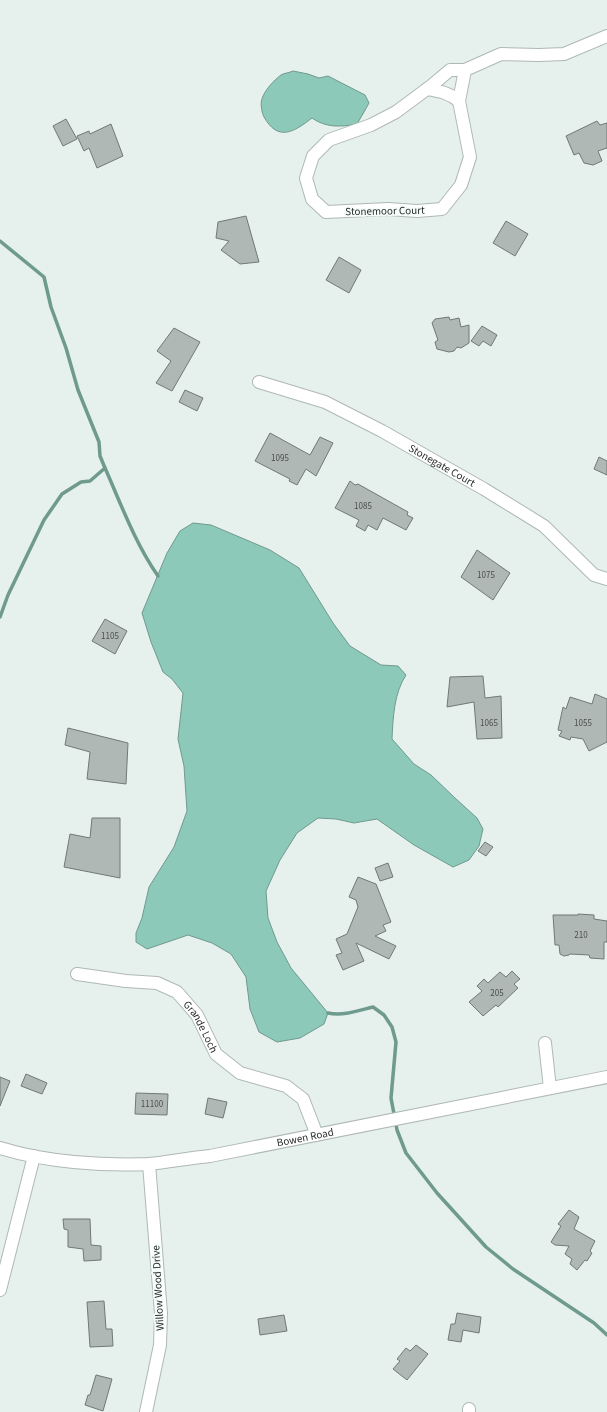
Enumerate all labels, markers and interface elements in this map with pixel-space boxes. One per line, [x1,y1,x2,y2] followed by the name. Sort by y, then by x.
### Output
[345,203,425,219] street label: Stonemoor Court
[406,440,478,490] street label: Stonegate Court
[271,452,289,465] house number: 1095
[354,500,372,513] house number: 1085
[477,569,495,582] house number: 1075
[101,630,119,643] house number: 1105
[480,717,498,730] house number: 1065
[574,717,592,730] house number: 1055
[574,929,588,942] house number: 210
[490,987,504,1000] house number: 205
[180,997,222,1055] street label: Grande Loch
[141,1098,164,1111] house number: 11100
[275,1124,335,1150] street label: Bowen Road
[148,1244,168,1331] street label: Willow Wood Drive

